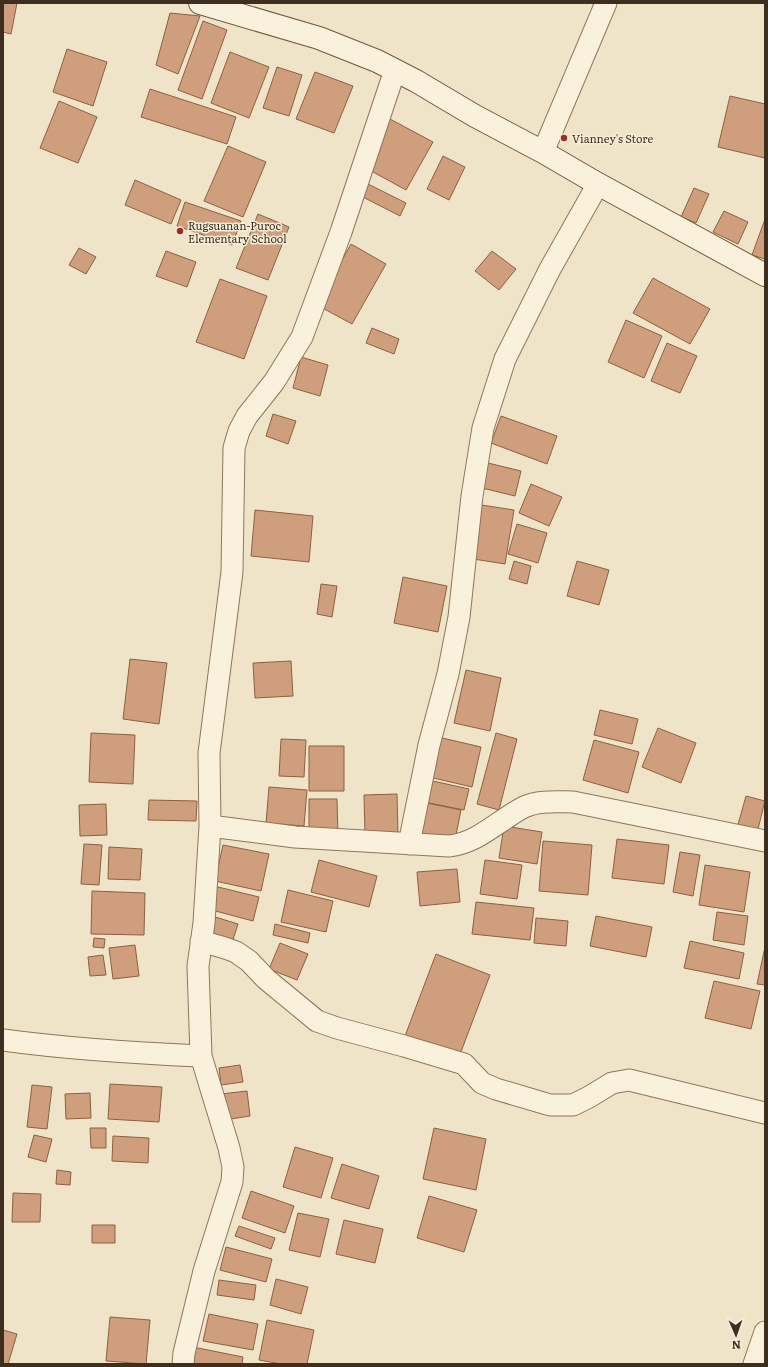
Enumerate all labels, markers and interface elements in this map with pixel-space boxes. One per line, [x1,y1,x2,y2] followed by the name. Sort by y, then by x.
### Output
[572,130,653,146] place label: Vianney's Store
[559,133,569,143] marker: Vianney's Store
[188,217,287,246] place label: Rugsuanan-Puroc Elementary School
[175,226,185,236] marker: Rugsuanan-Puroc Elementary School
[716,1315,756,1355] north arrow
[731,1338,741,1354] text: N

